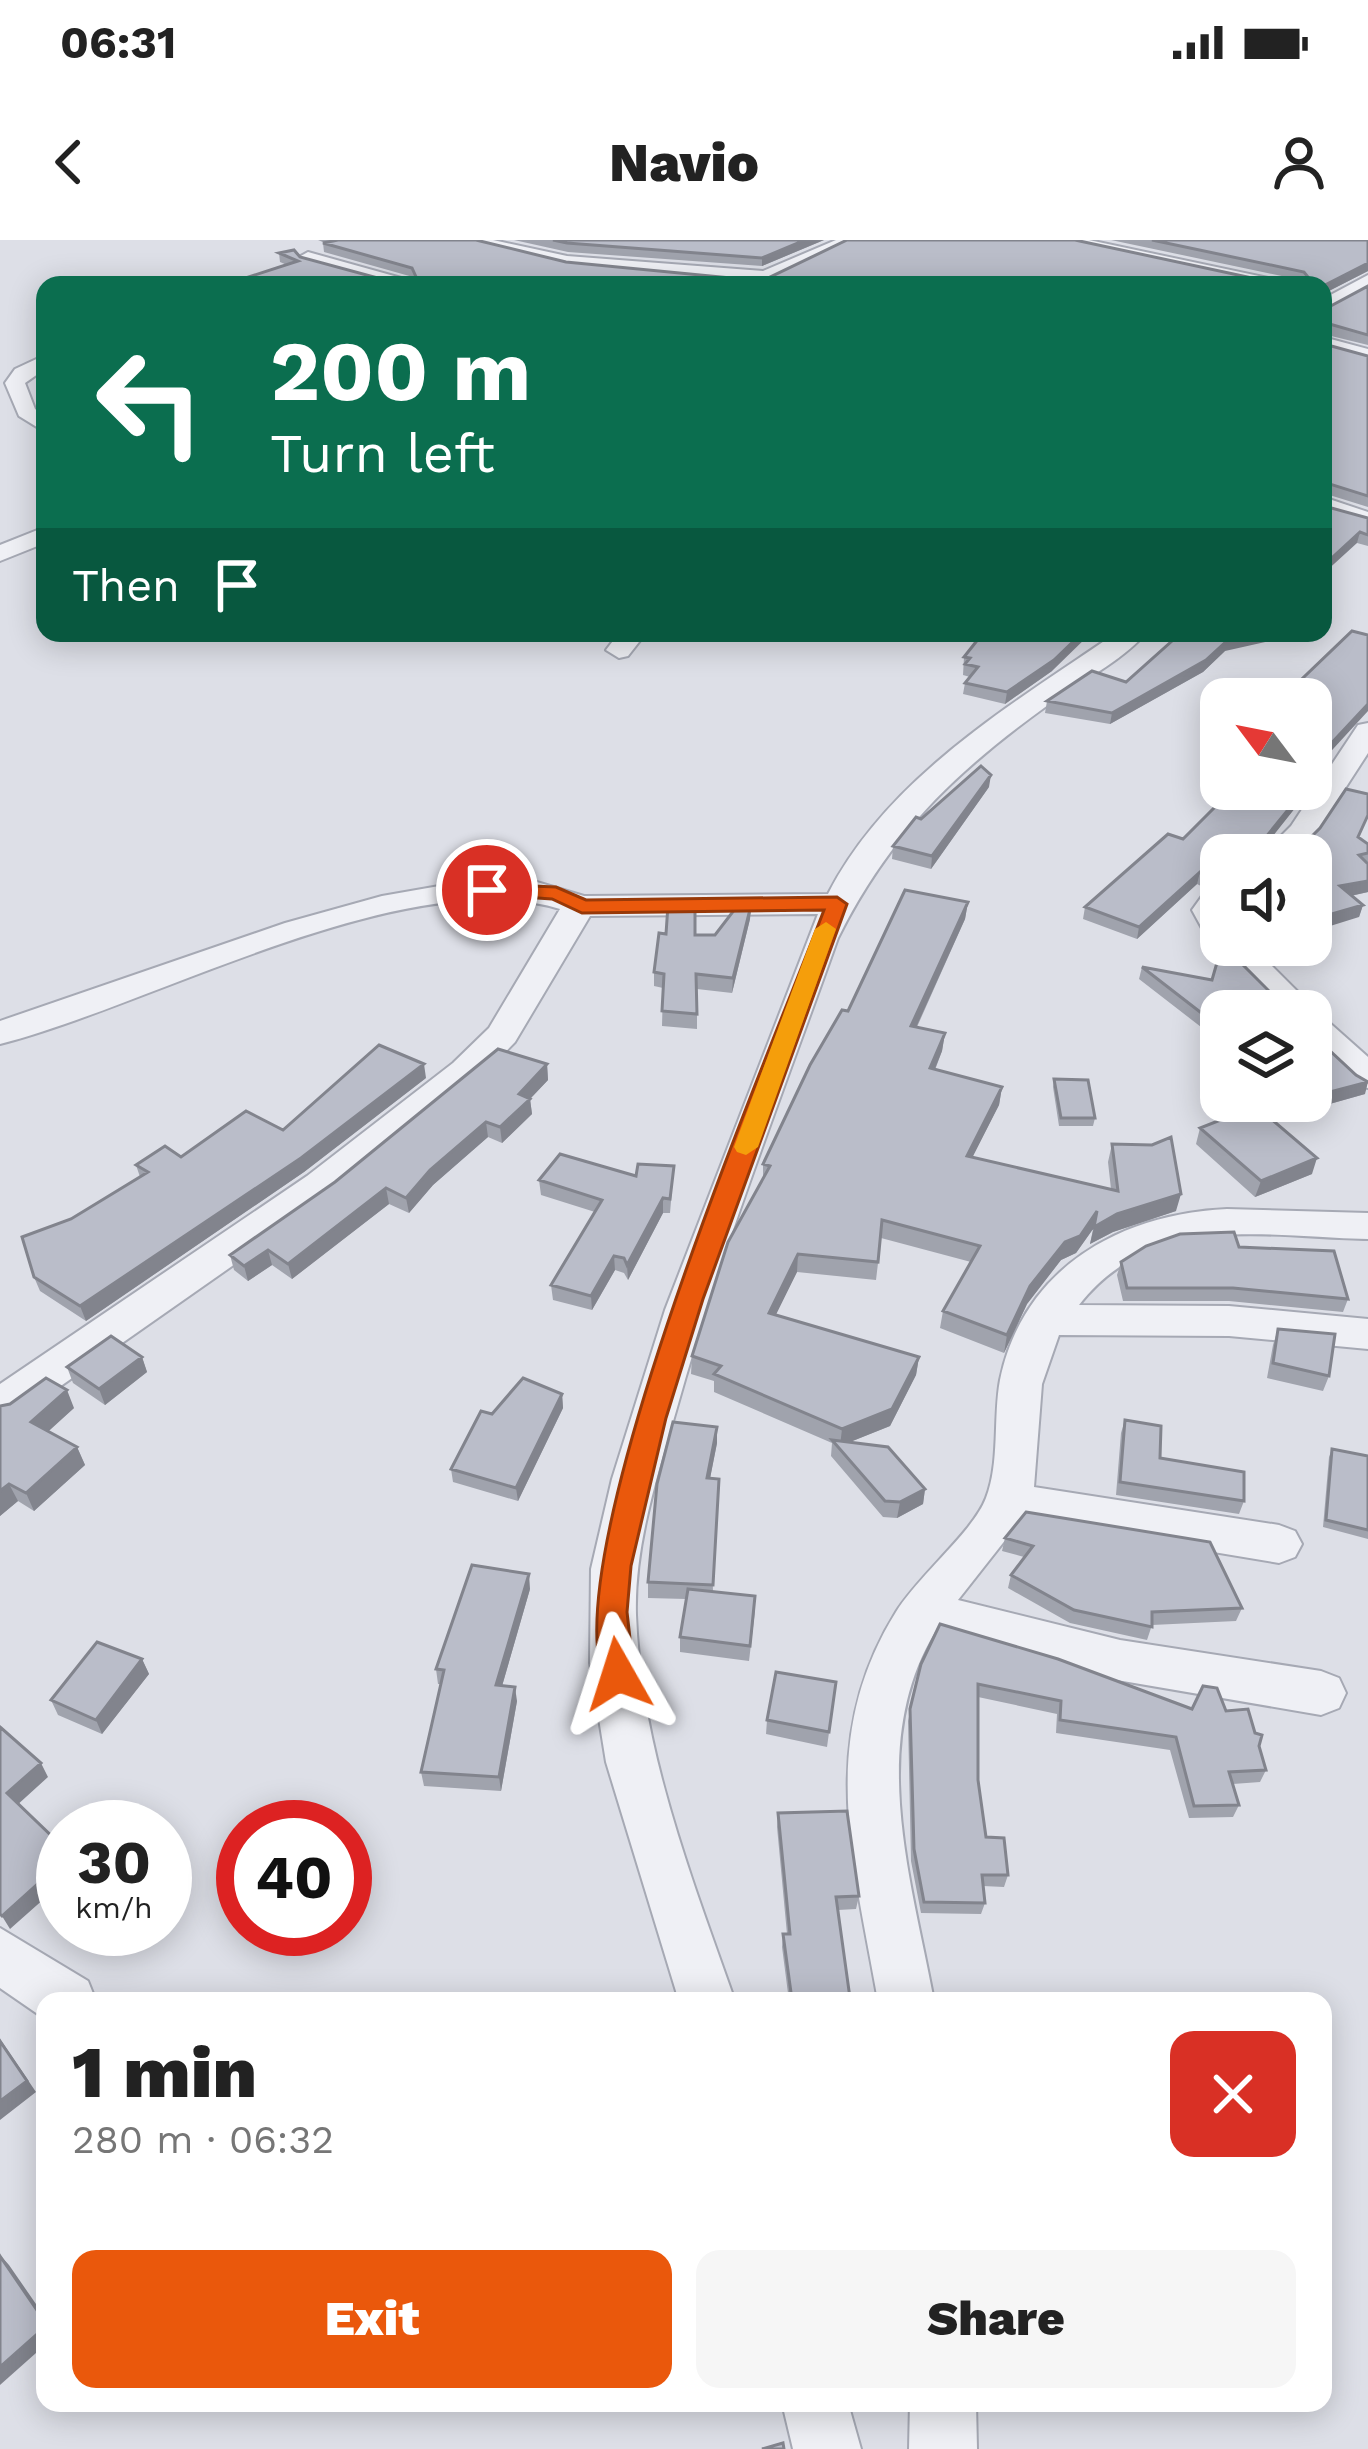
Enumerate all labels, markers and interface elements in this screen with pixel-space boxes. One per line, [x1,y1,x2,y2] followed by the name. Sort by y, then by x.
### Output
[60,16,176,69] text: 06:31
[36,129,102,195] icon: back
[1266,129,1332,195] icon: person
[609,131,759,194] text: Navio
[270,322,531,420] text: 200 m
[72,324,228,480] icon: left
[270,422,495,485] text: Turn left
[204,552,270,618] icon: arrive
[72,559,180,612] text: Then
[1200,678,1332,810] north arrow
[1200,678,1332,1122] map controls
[1200,834,1332,966] button: sound
[436,839,538,941] pin
[454,857,520,923] icon: arrive
[1200,990,1332,1122] button: layers
[555,1611,681,1737] position arrow
[216,1800,372,1956] speed limit sign: 40
[77,1827,151,1898] text: 30
[75,1890,153,1925] text: km/h
[72,2030,257,2114] text: 1 min
[1170,2031,1296,2157] button: close
[72,2117,334,2162] text: 280 m · 06:32
[72,2250,672,2388] button: Exit
[696,2250,1296,2388] button: Share

